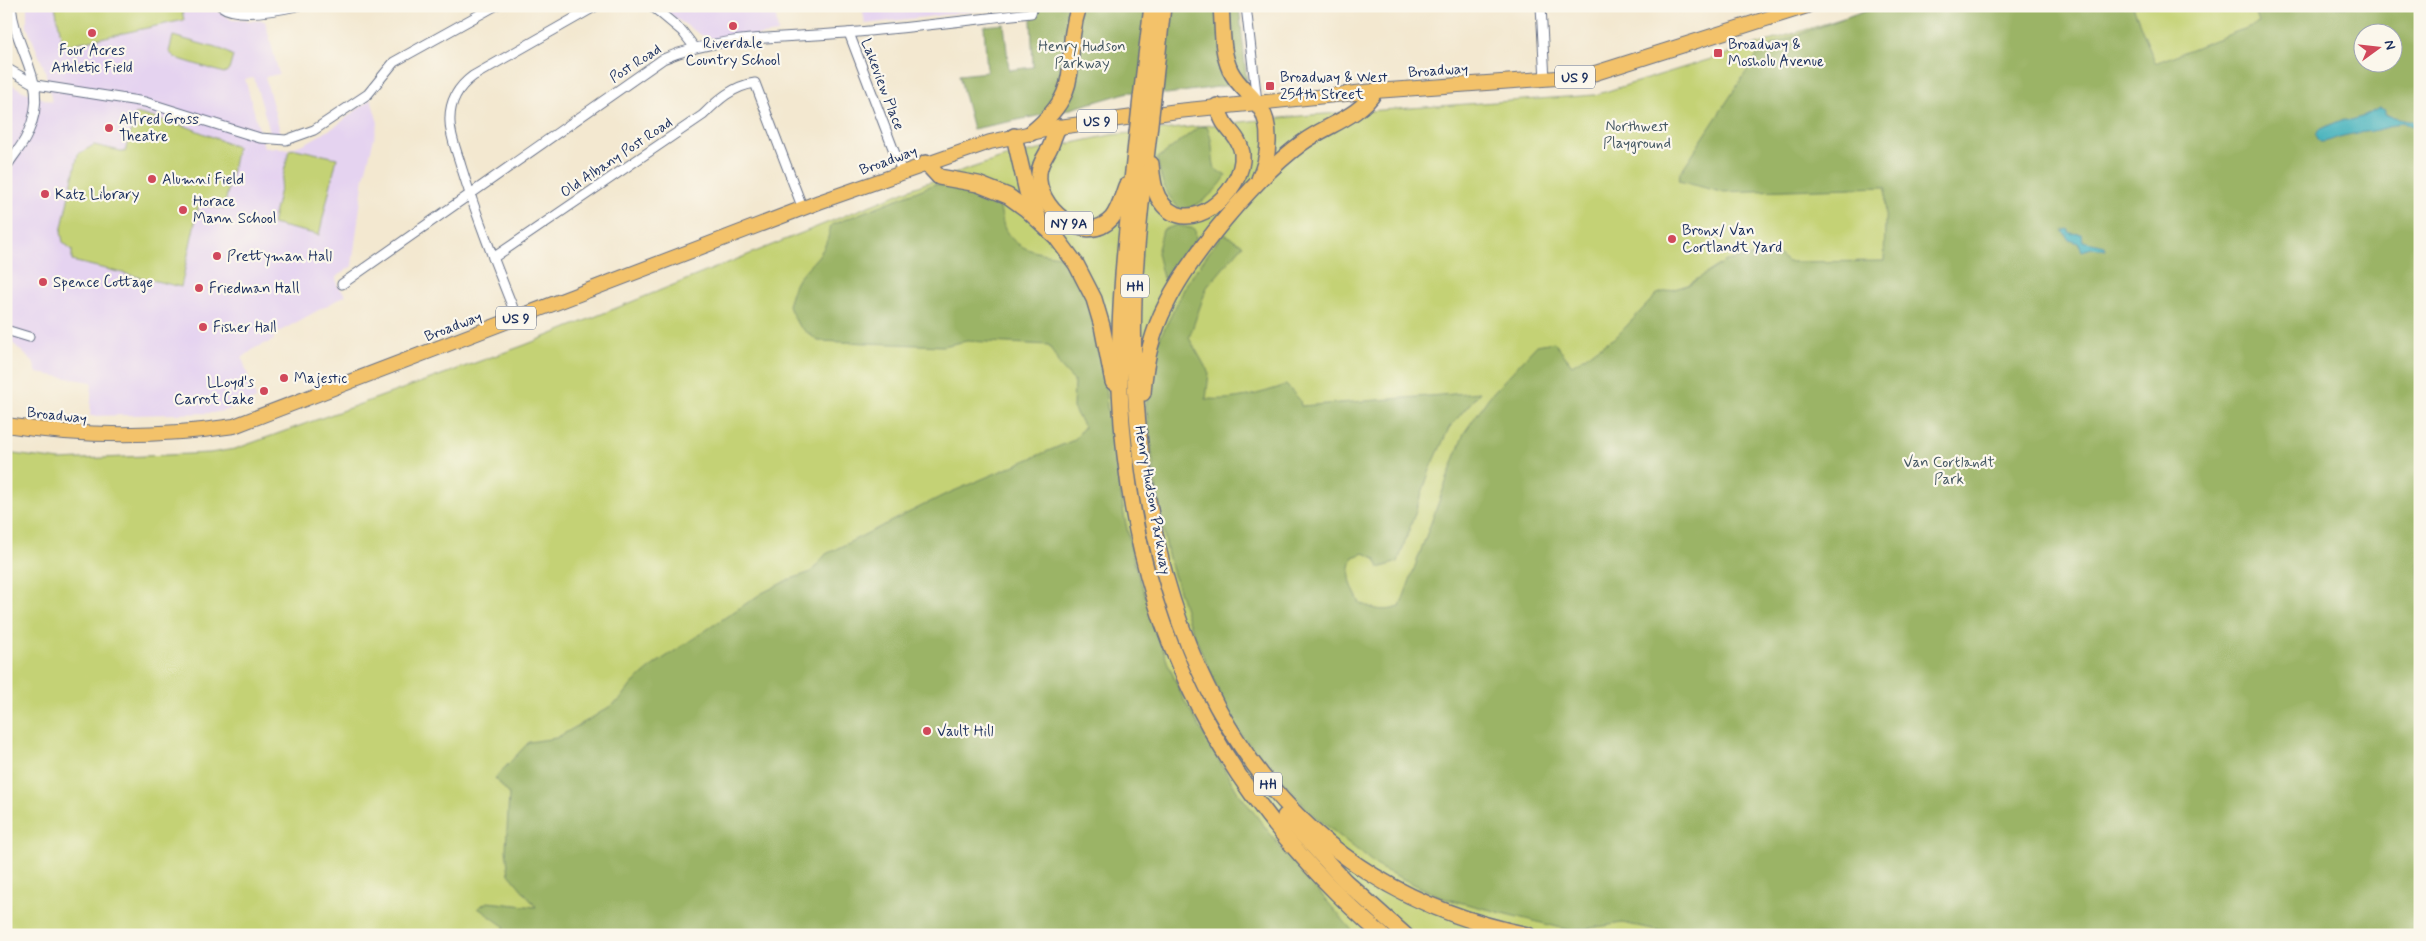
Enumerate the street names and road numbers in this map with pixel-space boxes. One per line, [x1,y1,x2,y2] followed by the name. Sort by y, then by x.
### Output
[855,36,909,133] street label: Lakeview Place
[606,40,665,88] street label: Post Road
[1407,59,1469,83] street label: Broadway
[1555,66,1595,88] road number: US 9
[1077,110,1117,132] road number: US 9
[557,113,677,203] street label: Old Albany Post Road
[857,141,920,181] street label: Broadway
[1045,212,1093,234] road number: NY 9A
[1121,274,1149,298] road number: HH
[496,306,536,330] road number: US 9
[422,307,485,347] street label: Broadway
[26,403,88,429] street label: Broadway
[1129,424,1175,576] street label: Henry Hudson Parkway
[1254,772,1282,796] road number: HH

